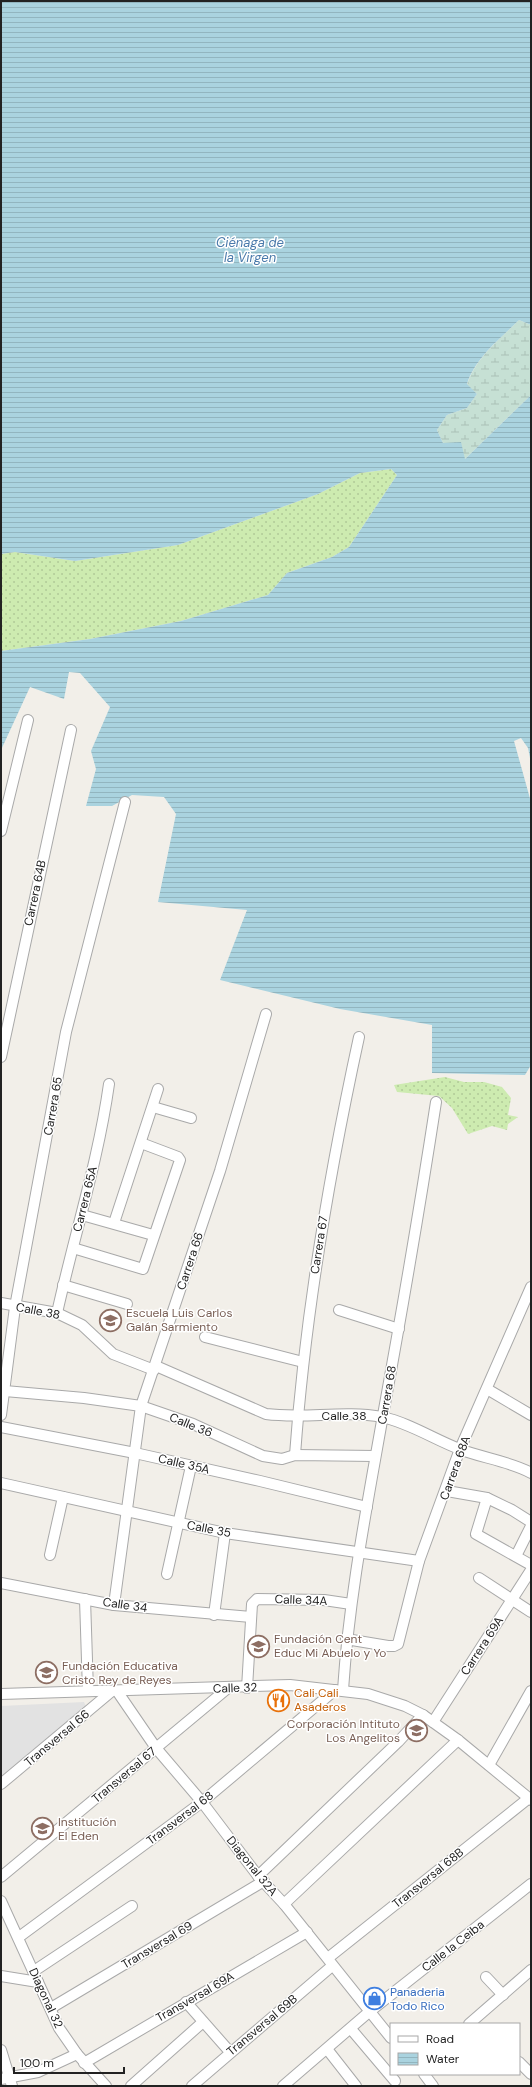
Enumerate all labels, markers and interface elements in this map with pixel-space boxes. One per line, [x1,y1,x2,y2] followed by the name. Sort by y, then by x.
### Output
[216,234,284,266] water label: Ciénaga de la Virgen
[20,859,50,927] street label: Carrera 64B
[40,1075,66,1137] street label: Carrera 65
[69,1165,101,1233] street label: Carrera 65A
[307,1215,331,1275] street label: Carrera 67
[173,1230,207,1292] street label: Carrera 66
[14,1299,62,1323] street label: Calle 38
[126,1305,232,1335] place label: Escuela Luis Carlos Galán Sarmiento
[97,1307,123,1333] school or university icon: Escuela Luis Carlos Galán Sarmiento
[374,1364,400,1426] street label: Carrera 68
[322,1408,366,1424] street label: Calle 38
[167,1409,215,1441] street label: Calle 36
[436,1434,474,1502] street label: Carrera 68A
[157,1450,211,1478] street label: Calle 35A
[185,1517,233,1541] street label: Calle 35
[274,1591,328,1609] street label: Calle 34A
[102,1594,148,1616] street label: Calle 34
[457,1614,507,1678] street label: Carrera 69A
[274,1631,386,1661] place label: Fundación Cent Educ Mi Abuelo y Yo
[246,1633,272,1659] school or university icon: Fundación Cent Educ Mi Abuelo y Yo
[62,1658,178,1688] place label: Fundación Educativa Cristo Rey de Reyes
[33,1660,59,1686] school or university icon: Fundación Educativa Cristo Rey de Reyes
[212,1679,258,1697] street label: Calle 32
[294,1685,346,1715] place label: Cali Cali Asaderos
[266,1687,292,1713] restaurant icon: Cali Cali Asaderos
[21,1706,93,1770] street label: Transversal 66
[287,1716,400,1746] place label: Corporación Intituto Los Angelitos
[403,1718,429,1744] school or university icon: Corporación Intituto Los Angelitos
[89,1744,159,1806] street label: Transversal 67
[143,1787,217,1849] street label: Transversal 68
[58,1814,116,1844] place label: Institución El Eden
[30,1816,56,1842] school or university icon: Institución El Eden
[223,1833,281,1899] street label: Diagonal 32A
[389,1844,467,1912] street label: Transversal 68B
[418,1917,488,1975] street label: Calle la Ceiba
[119,1918,195,1972] street label: Transversal 69
[25,1965,67,2031] street label: Diagonal 32
[153,1968,237,2026] street label: Transversal 69A
[390,1984,445,2014] place label: Panaderia Todo Rico
[362,1986,388,2012] shop icon: Panaderia Todo Rico
[223,1991,301,2059] street label: Transversal 69B
[390,2023,520,2075] legend
[426,2031,454,2047] text: Road
[14,2049,124,2075] scale bar
[426,2051,460,2067] text: Water
[20,2055,54,2071] text: 100 m

